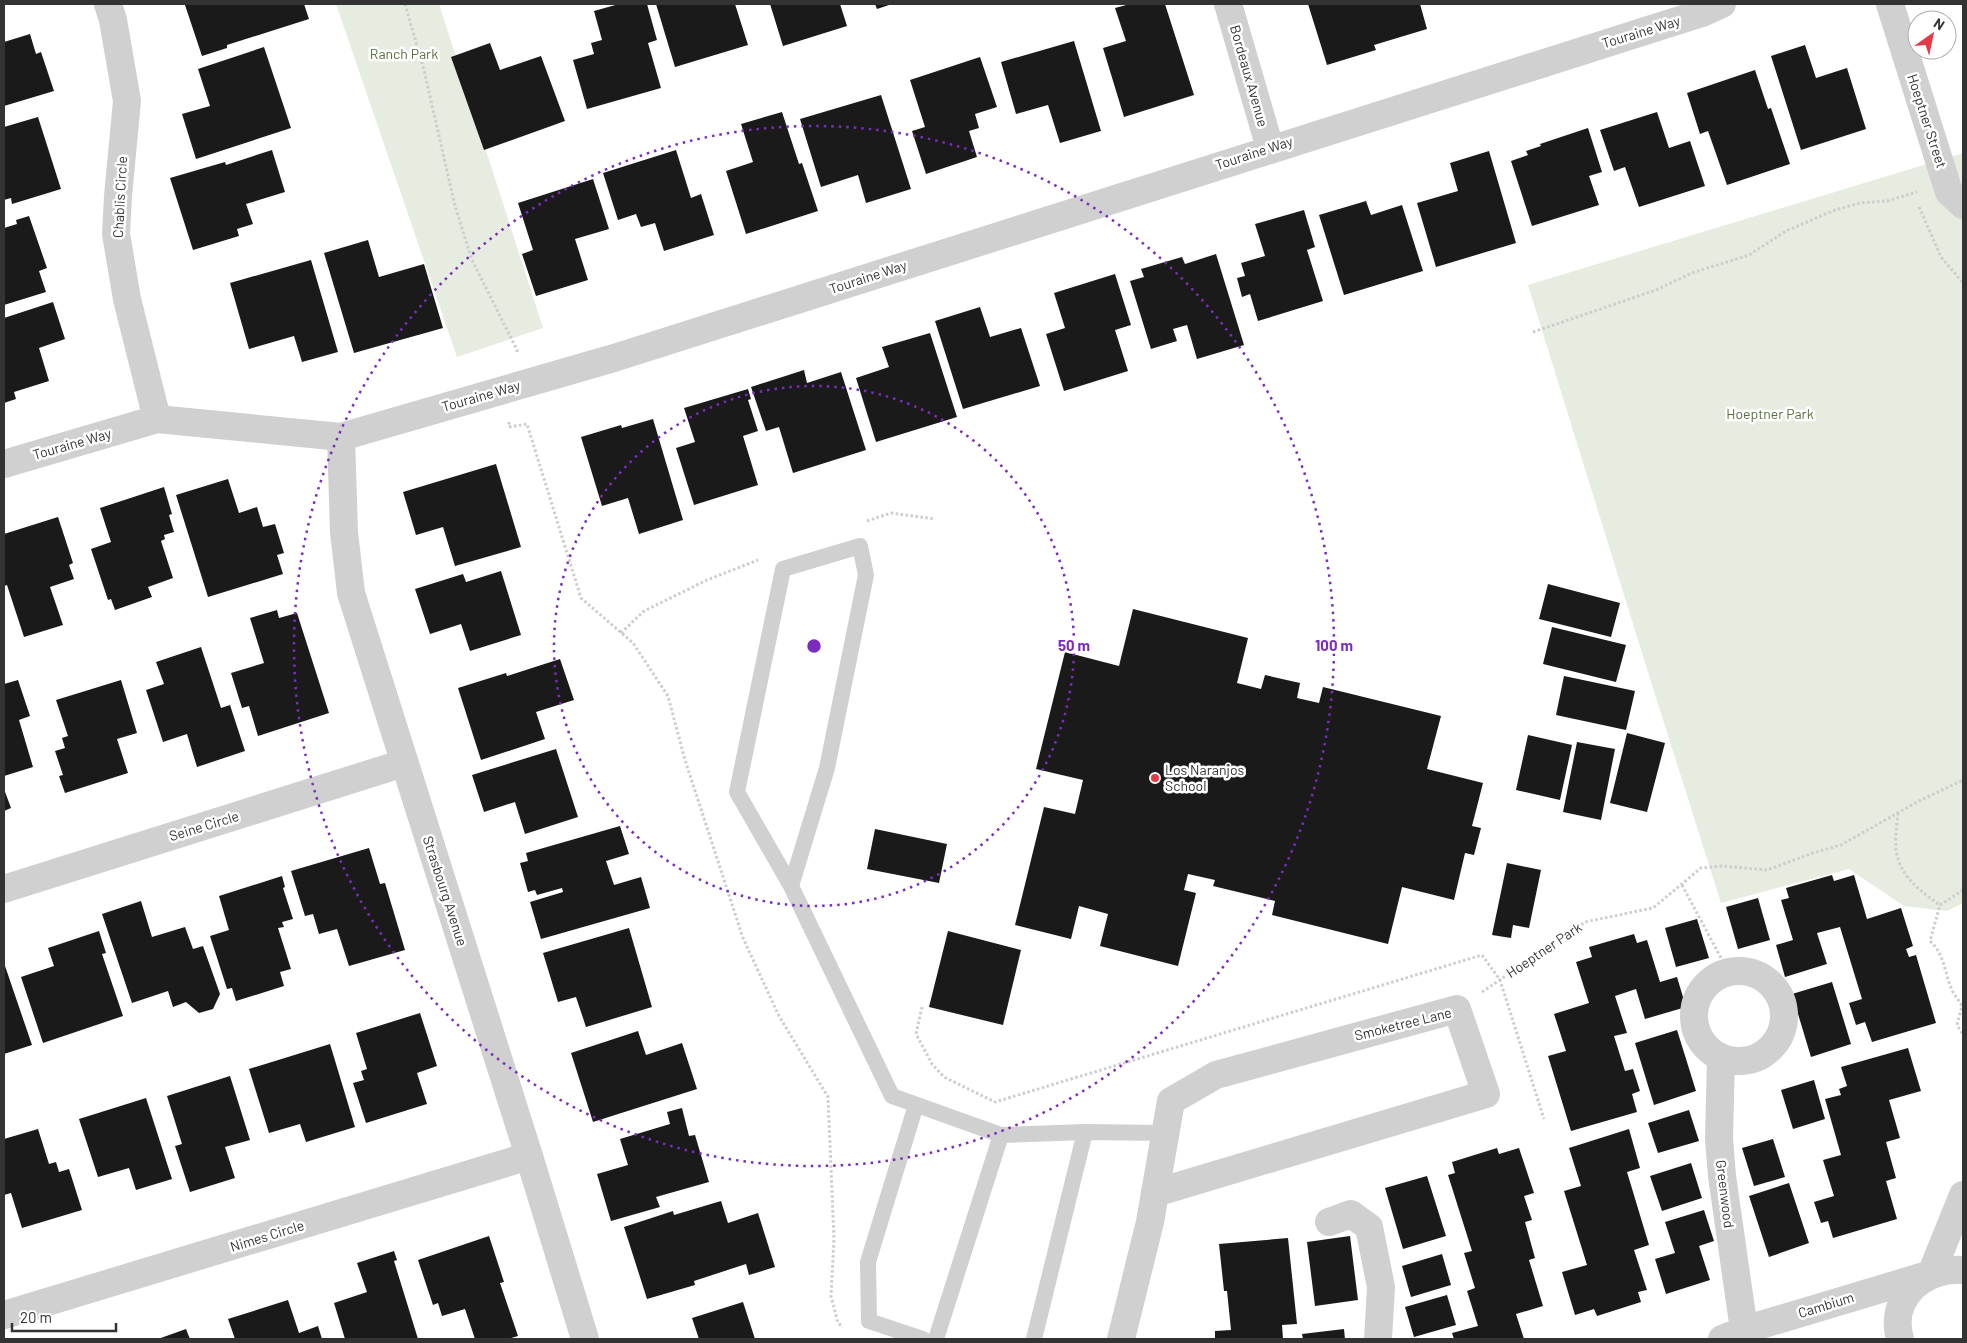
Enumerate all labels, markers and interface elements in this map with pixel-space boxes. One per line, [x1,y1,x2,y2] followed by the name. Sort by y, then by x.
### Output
[1907,10,1957,60] north arrow
[1600,11,1682,51] street label: Touraine Way
[1931,14,1948,33] text: N
[1227,23,1272,129] street label: Bordeaux Avenue
[370,45,438,62] park label: Ranch Park
[1904,72,1951,170] street label: Hoeptner Street
[1213,132,1295,173] street label: Touraine Way
[109,155,130,238] street label: Chablis Circle
[827,256,909,297] street label: Touraine Way
[440,376,523,415] street label: Touraine Way
[1726,405,1814,422] park label: Hoeptner Park
[31,424,114,463] street label: Touraine Way
[1058,636,1090,654] text: 50 m
[1315,636,1353,654] text: 100 m
[805,637,823,655] centre of rings
[1165,761,1245,794] place label: Los Naranjos School
[1149,772,1161,784] marker: Los Naranjos School
[167,807,241,844] street label: Seine Circle
[420,834,471,948] street label: Strasbourg Avenue
[1503,918,1585,981] street label: Hoeptner Park
[1353,1003,1453,1044] street label: Smoketree Lane
[1713,1159,1738,1229] street label: Greenwood
[228,1216,306,1255] street label: Nimes Circle
[1796,1288,1856,1321] street label: Cambium
[12,1300,116,1332] scale bar
[20,1308,52,1326] text: 20 m

